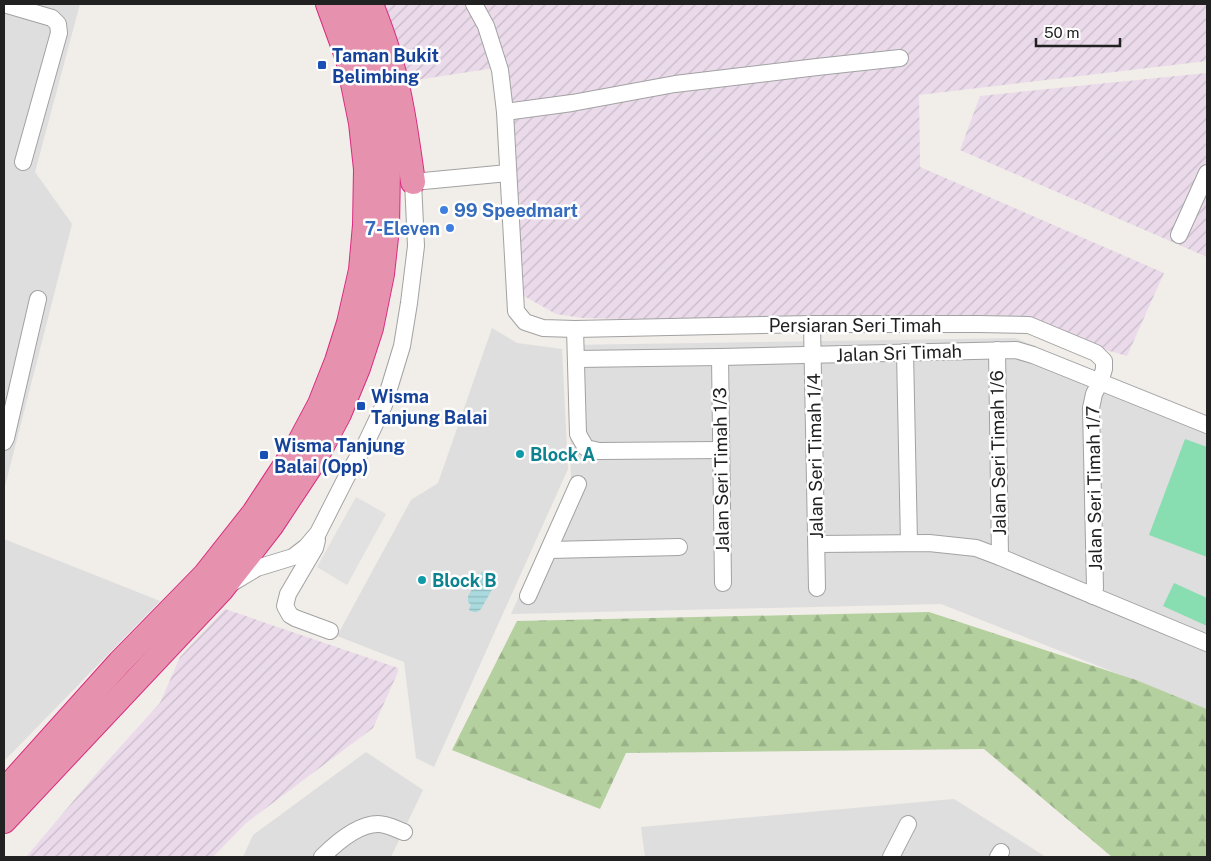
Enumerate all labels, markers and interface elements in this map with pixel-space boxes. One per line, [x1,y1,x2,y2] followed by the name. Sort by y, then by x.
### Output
[1036,15,1120,47] scale bar
[1044,24,1079,41] text: 50 m
[332,45,439,87] place label: Taman Bukit Belimbing
[316,59,328,71] marker: Taman Bukit Belimbing
[454,200,578,221] place label: 99 Speedmart
[438,204,450,216] marker: 99 Speedmart
[365,218,440,239] place label: 7-Eleven
[444,222,456,234] marker: 7-Eleven
[769,315,941,336] street label: Persiaran Seri Timah
[836,340,962,366] street label: Jalan Sri Timah
[986,370,1010,536] street label: Jalan Seri Timah 1/6
[803,373,827,539] street label: Jalan Seri Timah 1/4
[371,386,487,428] place label: Wisma Tanjung Balai
[709,387,733,553] street label: Jalan Seri Timah 1/3
[355,400,367,412] marker: Wisma Tanjung Balai
[1082,405,1106,571] street label: Jalan Seri Timah 1/7
[274,435,405,477] place label: Wisma Tanjung Balai (Opp)
[530,444,595,465] place label: Block A
[514,448,526,460] marker: Block A
[258,449,270,461] marker: Wisma Tanjung Balai (Opp)
[432,570,497,591] place label: Block B
[416,574,428,586] marker: Block B

